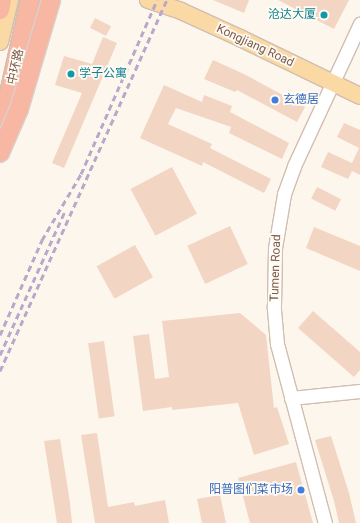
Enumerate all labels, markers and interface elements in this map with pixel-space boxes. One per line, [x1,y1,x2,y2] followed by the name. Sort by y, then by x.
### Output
[268,8,316,22] place label: 沧达大厦
[319,10,329,20] marker: 沧达大厦
[214,22,296,70] street label: Kongjiang Road
[5,48,27,86] street label: 中环路
[79,67,127,81] place label: 学子公寓
[66,69,76,79] marker: 学子公寓
[283,93,319,107] place label: 玄德居
[270,95,280,105] marker: 玄德居
[268,234,284,302] street label: Tumen Road
[209,483,293,497] place label: 阳普图们菜市场
[296,485,306,495] marker: 阳普图们菜市场

